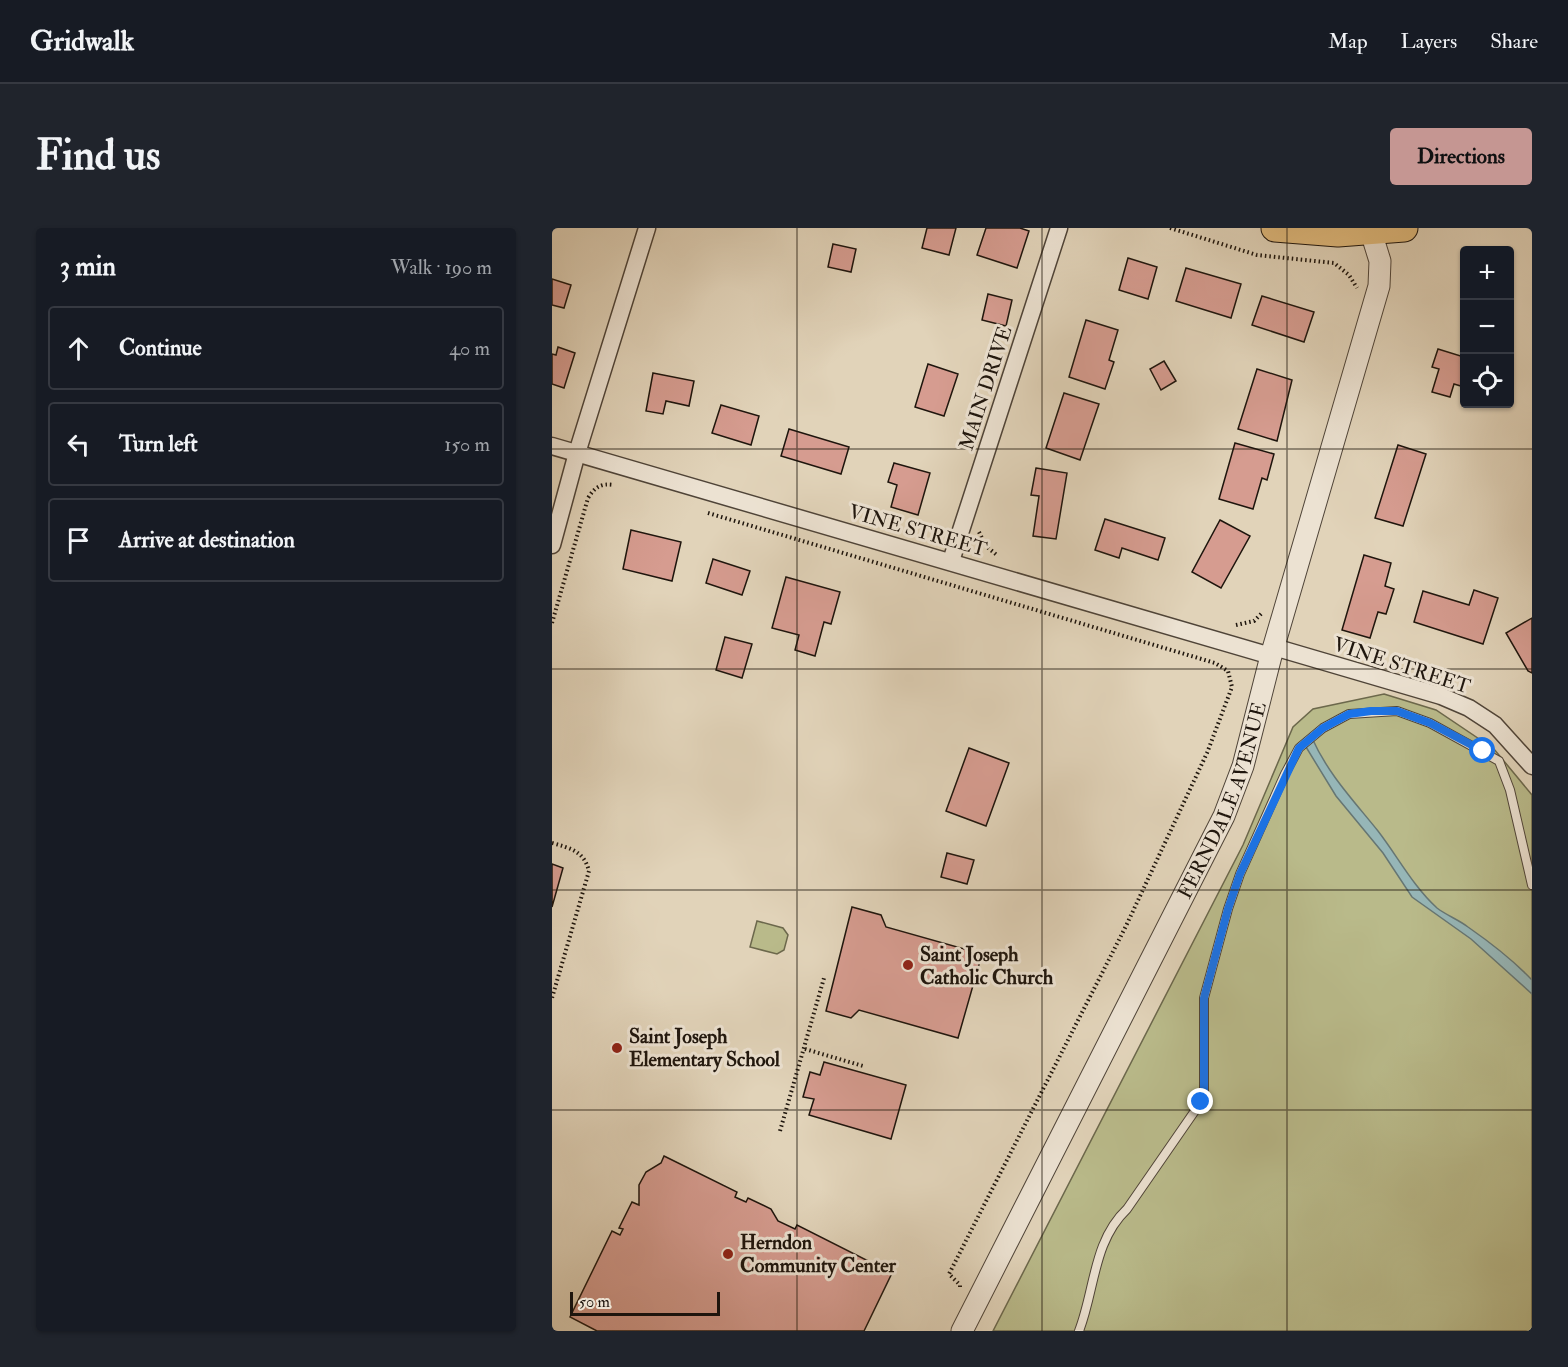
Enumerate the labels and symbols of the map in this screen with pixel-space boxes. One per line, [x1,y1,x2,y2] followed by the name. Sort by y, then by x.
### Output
[954,323,1017,453] street label: MAIN DRIVE
[846,499,990,562] street label: VINE STREET
[1330,632,1474,699] street label: VINE STREET
[1172,699,1272,903] street label: FERNDALE AVENUE
[1469,737,1495,763] route start
[920,942,1054,990] place label: Saint Joseph Catholic Church
[901,958,915,972] marker: Saint Joseph Catholic Church
[629,1024,781,1073] place label: Saint Joseph Elementary School
[610,1041,624,1055] marker: Saint Joseph Elementary School
[1187,1088,1213,1114] route end
[740,1230,897,1279] place label: Herndon Community Center
[721,1247,735,1261] marker: Herndon Community Center
[570,1289,720,1316] scale bar

